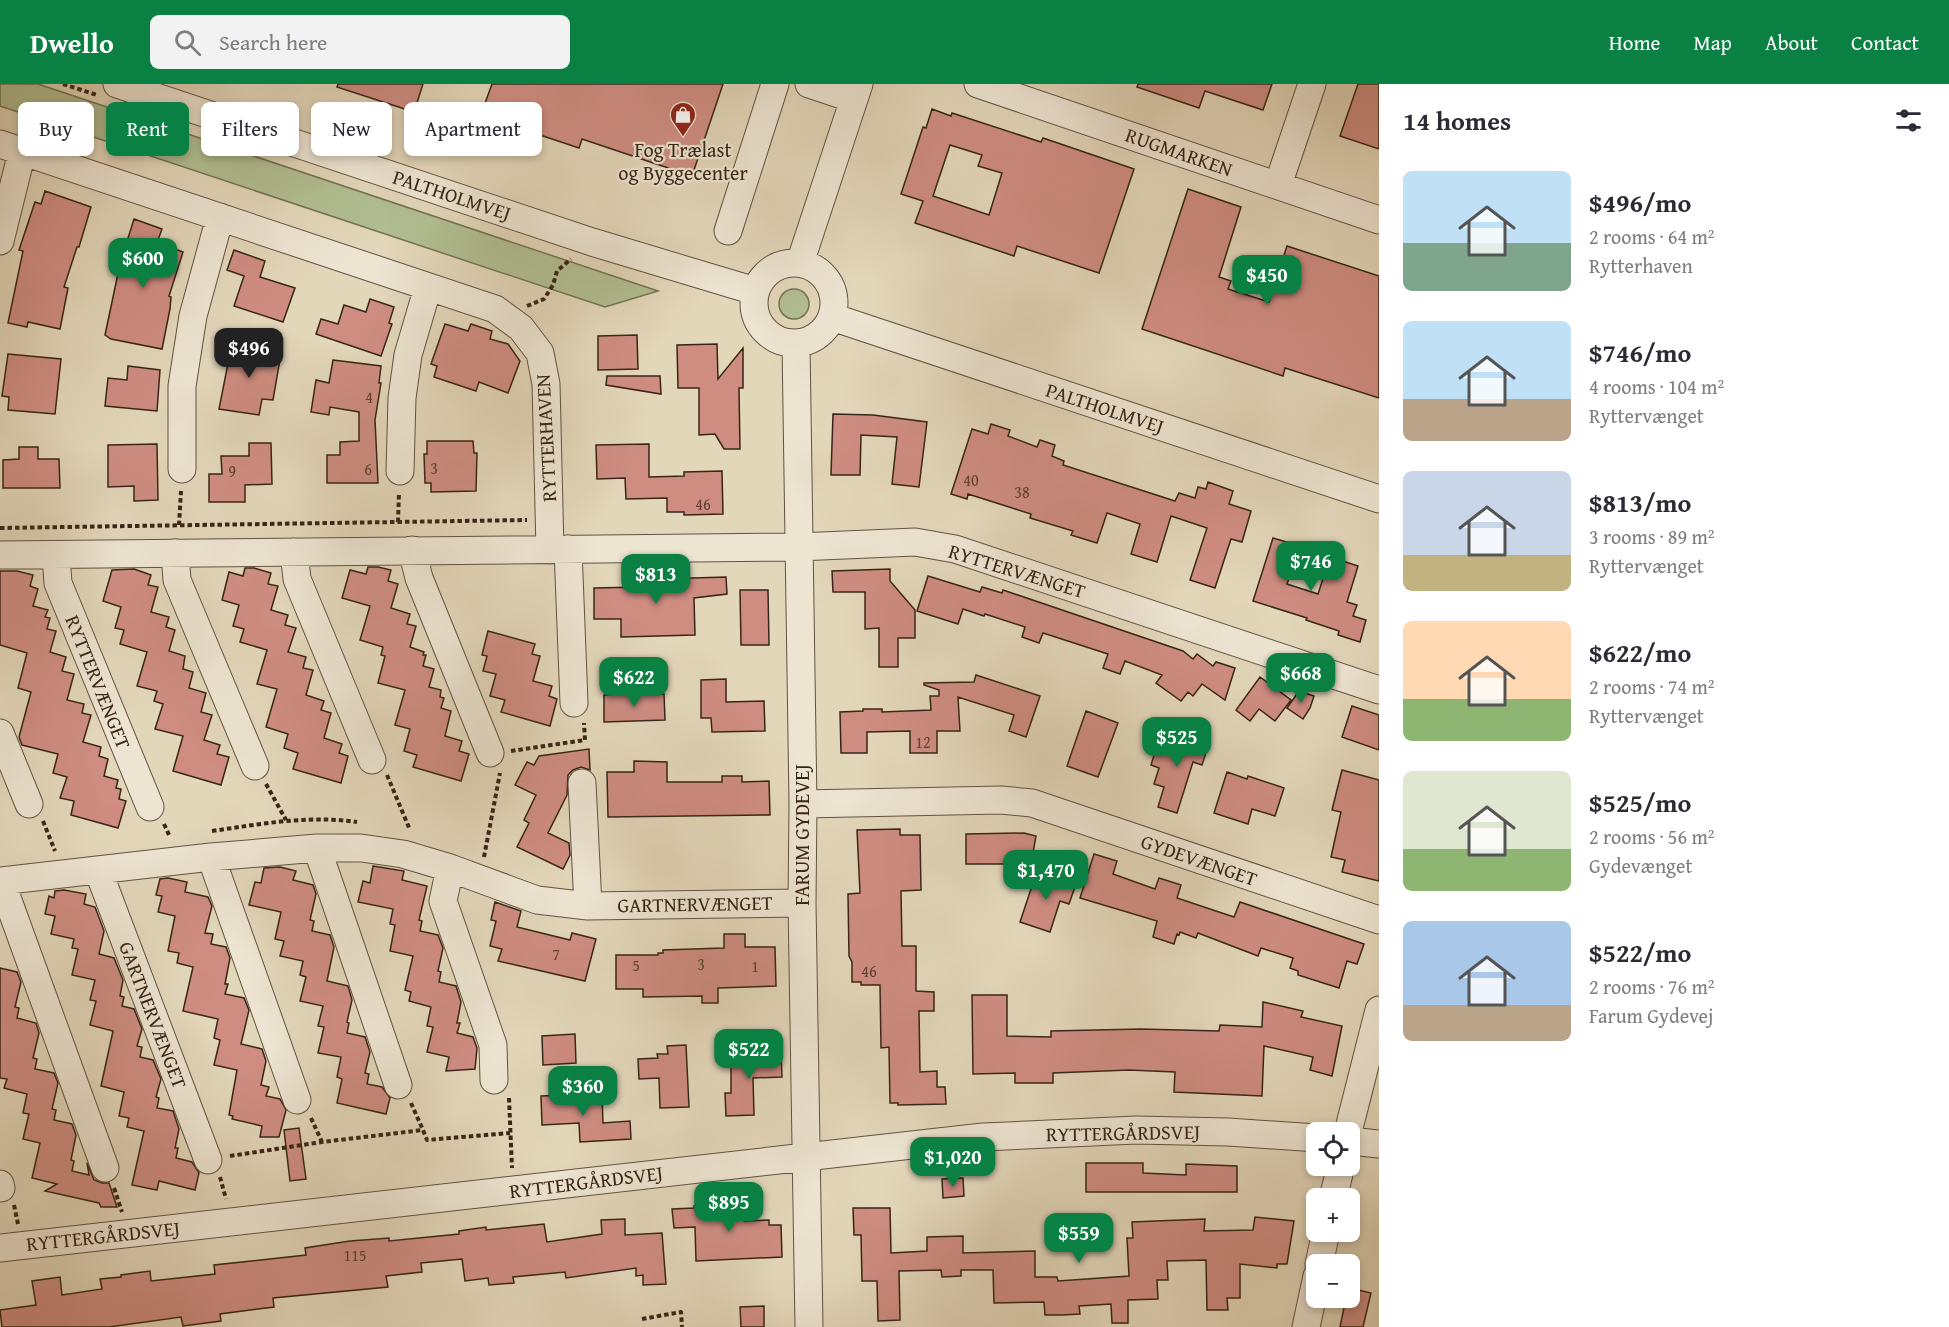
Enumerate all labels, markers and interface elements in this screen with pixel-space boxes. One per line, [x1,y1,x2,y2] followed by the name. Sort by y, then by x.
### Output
[150,15,570,69] search box
[30,22,114,63] text: Dwello
[171,26,204,59] icon: search
[219,26,327,58] text: Search here
[1609,27,1660,58] text: Home
[1693,27,1732,58] text: Map
[1765,27,1818,58] text: About
[1851,27,1919,58] text: Contact
[668,100,698,138] shop icon: Fog Trælast og Byggecenter
[1403,101,1511,140] text: 14 homes
[18,102,94,156] chip: Buy
[106,102,189,156] chip: Rent
[201,102,299,156] chip: Filters
[311,102,392,156] chip: New
[404,102,542,156] chip: Apartment
[1892,104,1925,137] icon: filters
[1122,120,1237,183] street label: RUGMARKEN
[618,135,748,187] place label: Fog Trælast og Byggecenter
[389,162,515,227] street label: PALTHOLMVEJ
[1589,183,1691,222] text: $496/mo
[1451,195,1523,267] icon: home
[1589,222,1715,251] text: 2 rooms · 64 m²
[107,238,179,289] pin: $600
[122,243,164,272] text: $600
[1589,251,1693,280] text: Rytterhaven
[1231,255,1303,306] pin: $450
[1246,260,1288,289] text: $450
[213,328,285,379] pin: $496
[228,333,270,362] text: $496
[1589,333,1691,372] text: $746/mo
[1451,345,1523,417] icon: home
[1589,372,1724,401] text: 4 rooms · 104 m²
[528,373,563,503] street label: RYTTERHAVEN
[1042,375,1168,440] street label: PALTHOLMVEJ
[365,385,373,409] house number: 4
[1589,401,1704,430] text: Ryttervænget
[430,456,438,480] house number: 3
[364,457,372,481] house number: 6
[228,459,236,483] house number: 9
[963,468,979,492] house number: 40
[1014,480,1030,504] house number: 38
[1589,483,1691,522] text: $813/mo
[695,492,711,516] house number: 46
[1451,495,1523,567] icon: home
[1589,522,1715,551] text: 3 rooms · 89 m²
[945,536,1089,605] street label: RYTTERVÆNGET
[1275,541,1347,592] pin: $746
[1290,546,1332,575] text: $746
[1589,551,1704,580] text: Ryttervænget
[620,554,692,605] pin: $813
[635,559,677,588] text: $813
[58,611,138,753] street label: RYTTERVÆNGET
[1589,633,1691,672] text: $622/mo
[1451,645,1523,717] icon: home
[1265,653,1337,704] pin: $668
[598,657,670,708] pin: $622
[1280,658,1322,687] text: $668
[613,662,655,691] text: $622
[1589,672,1715,701] text: 2 rooms · 74 m²
[1589,701,1704,730] text: Ryttervænget
[1141,717,1213,768] pin: $525
[1156,722,1198,751] text: $525
[915,730,931,754] house number: 12
[787,764,816,906] street label: FARUM GYDEVEJ
[1589,783,1691,822] text: $525/mo
[1451,795,1523,867] icon: home
[1589,822,1715,851] text: 2 rooms · 56 m²
[1137,826,1261,893] street label: GYDEVÆNGET
[997,850,1095,901] pin: $1,470
[1589,851,1693,880] text: Gydevænget
[1017,855,1075,884] text: $1,470
[617,888,773,919] street label: GARTNERVÆNGET
[1589,933,1691,972] text: $522/mo
[112,937,195,1092] street label: GARTNERVÆNGET
[552,942,560,966] house number: 7
[1451,945,1523,1017] icon: home
[697,952,705,976] house number: 3
[632,953,640,977] house number: 5
[751,954,759,978] house number: 1
[861,959,877,983] house number: 46
[1589,972,1715,1001] text: 2 rooms · 76 m²
[1589,1001,1713,1030] text: Farum Gydevej
[713,1029,785,1080] pin: $522
[728,1034,770,1063] text: $522
[547,1066,619,1117] pin: $360
[562,1071,604,1100] text: $360
[1046,1117,1200,1148] street label: RYTTERGÅRDSVEJ
[1306,1122,1360,1308] map controls
[1306,1122,1360,1176] button: locate
[904,1137,1002,1188] pin: $1,020
[924,1142,982,1171] text: $1,020
[508,1158,664,1205] street label: RYTTERGÅRDSVEJ
[693,1182,765,1233] pin: $895
[708,1187,750,1216] text: $895
[1306,1188,1360,1242] button: +
[25,1213,181,1258] street label: RYTTERGÅRDSVEJ
[1043,1213,1115,1264] pin: $559
[1058,1218,1100,1247] text: $559
[343,1243,367,1267] house number: 115
[1306,1254,1360,1308] button: −

